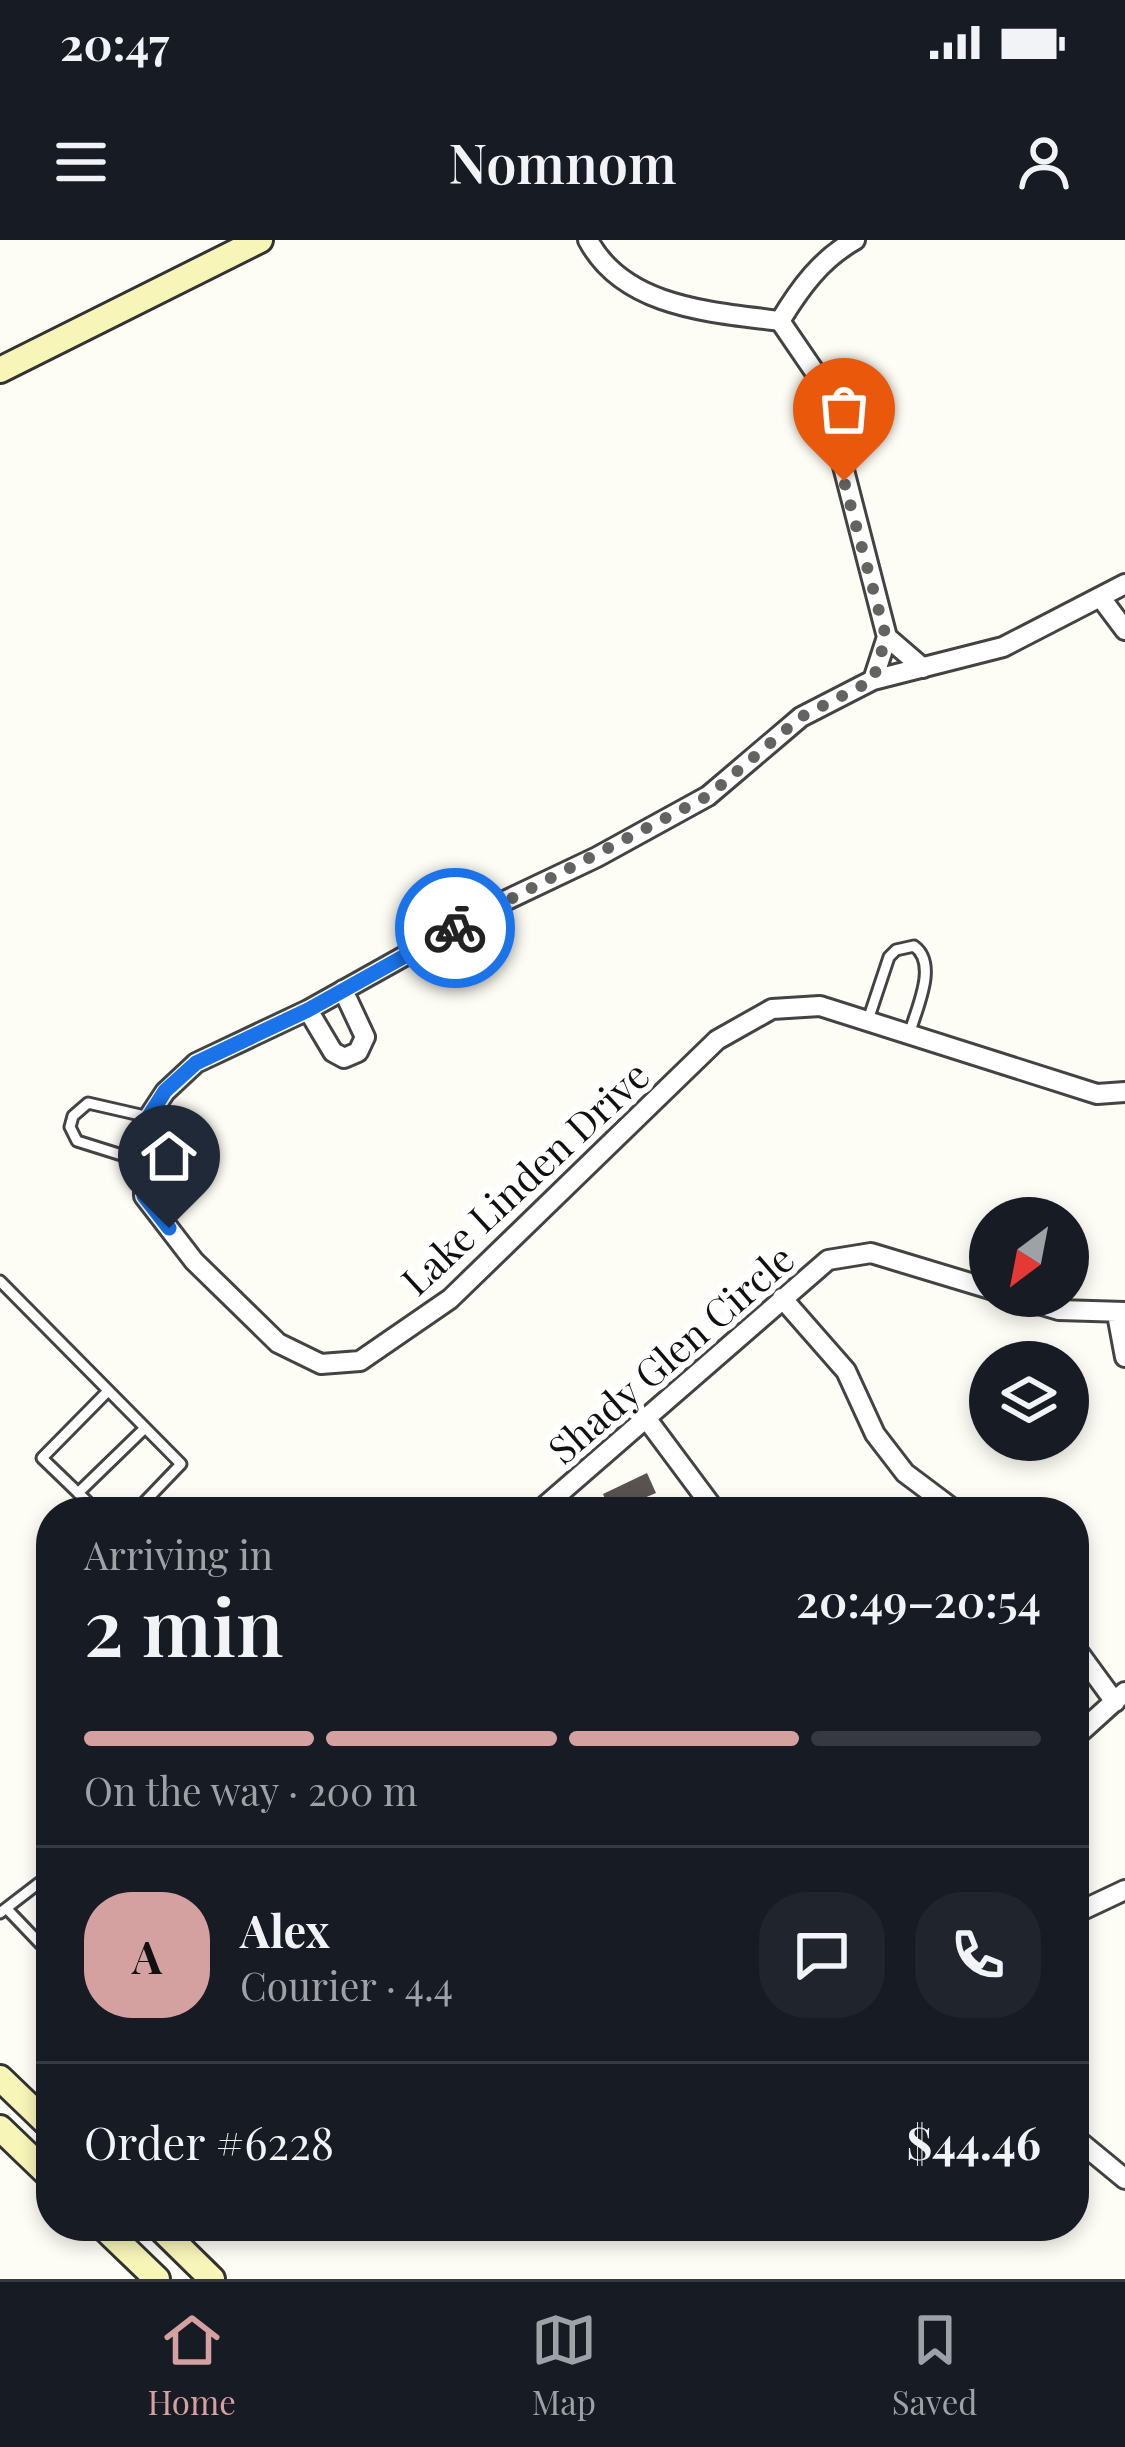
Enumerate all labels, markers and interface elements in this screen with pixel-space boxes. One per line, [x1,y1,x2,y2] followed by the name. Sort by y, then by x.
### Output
[60,12,169,72] text: 20:47
[449,126,676,198] text: Nomnom
[48,129,114,195] icon: menu
[1011,129,1077,195] icon: person
[793,358,895,481] pin
[811,376,877,442] icon: bag
[395,868,515,988] courier
[422,895,488,961] icon: bike
[389,1049,659,1305] street label: Lake Linden Drive
[118,1105,220,1228] pin
[136,1123,202,1189] icon: home
[969,1197,1089,1317] north arrow
[969,1197,1089,1461] map controls
[536,1232,804,1474] street label: Shady Glen Circle
[969,1341,1089,1461] button: layers
[84,1528,273,1580] text: Arriving in
[796,1569,1041,1629] text: 20:49–20:54
[84,1573,283,1677] text: 2 min
[84,1764,418,1816] text: On the way · 200 m
[759,1892,885,2018] button: chat
[915,1892,1041,2018] button: phone
[240,1899,330,1959] text: Alex
[132,1925,162,1985] text: A
[240,1959,453,2011] text: Courier · 4.4
[84,2111,334,2171] text: Order #6228
[906,2111,1041,2171] text: $44.46
[147,2307,236,2423] tab: Home
[531,2307,597,2423] tab: Map
[892,2307,978,2423] tab: Saved

